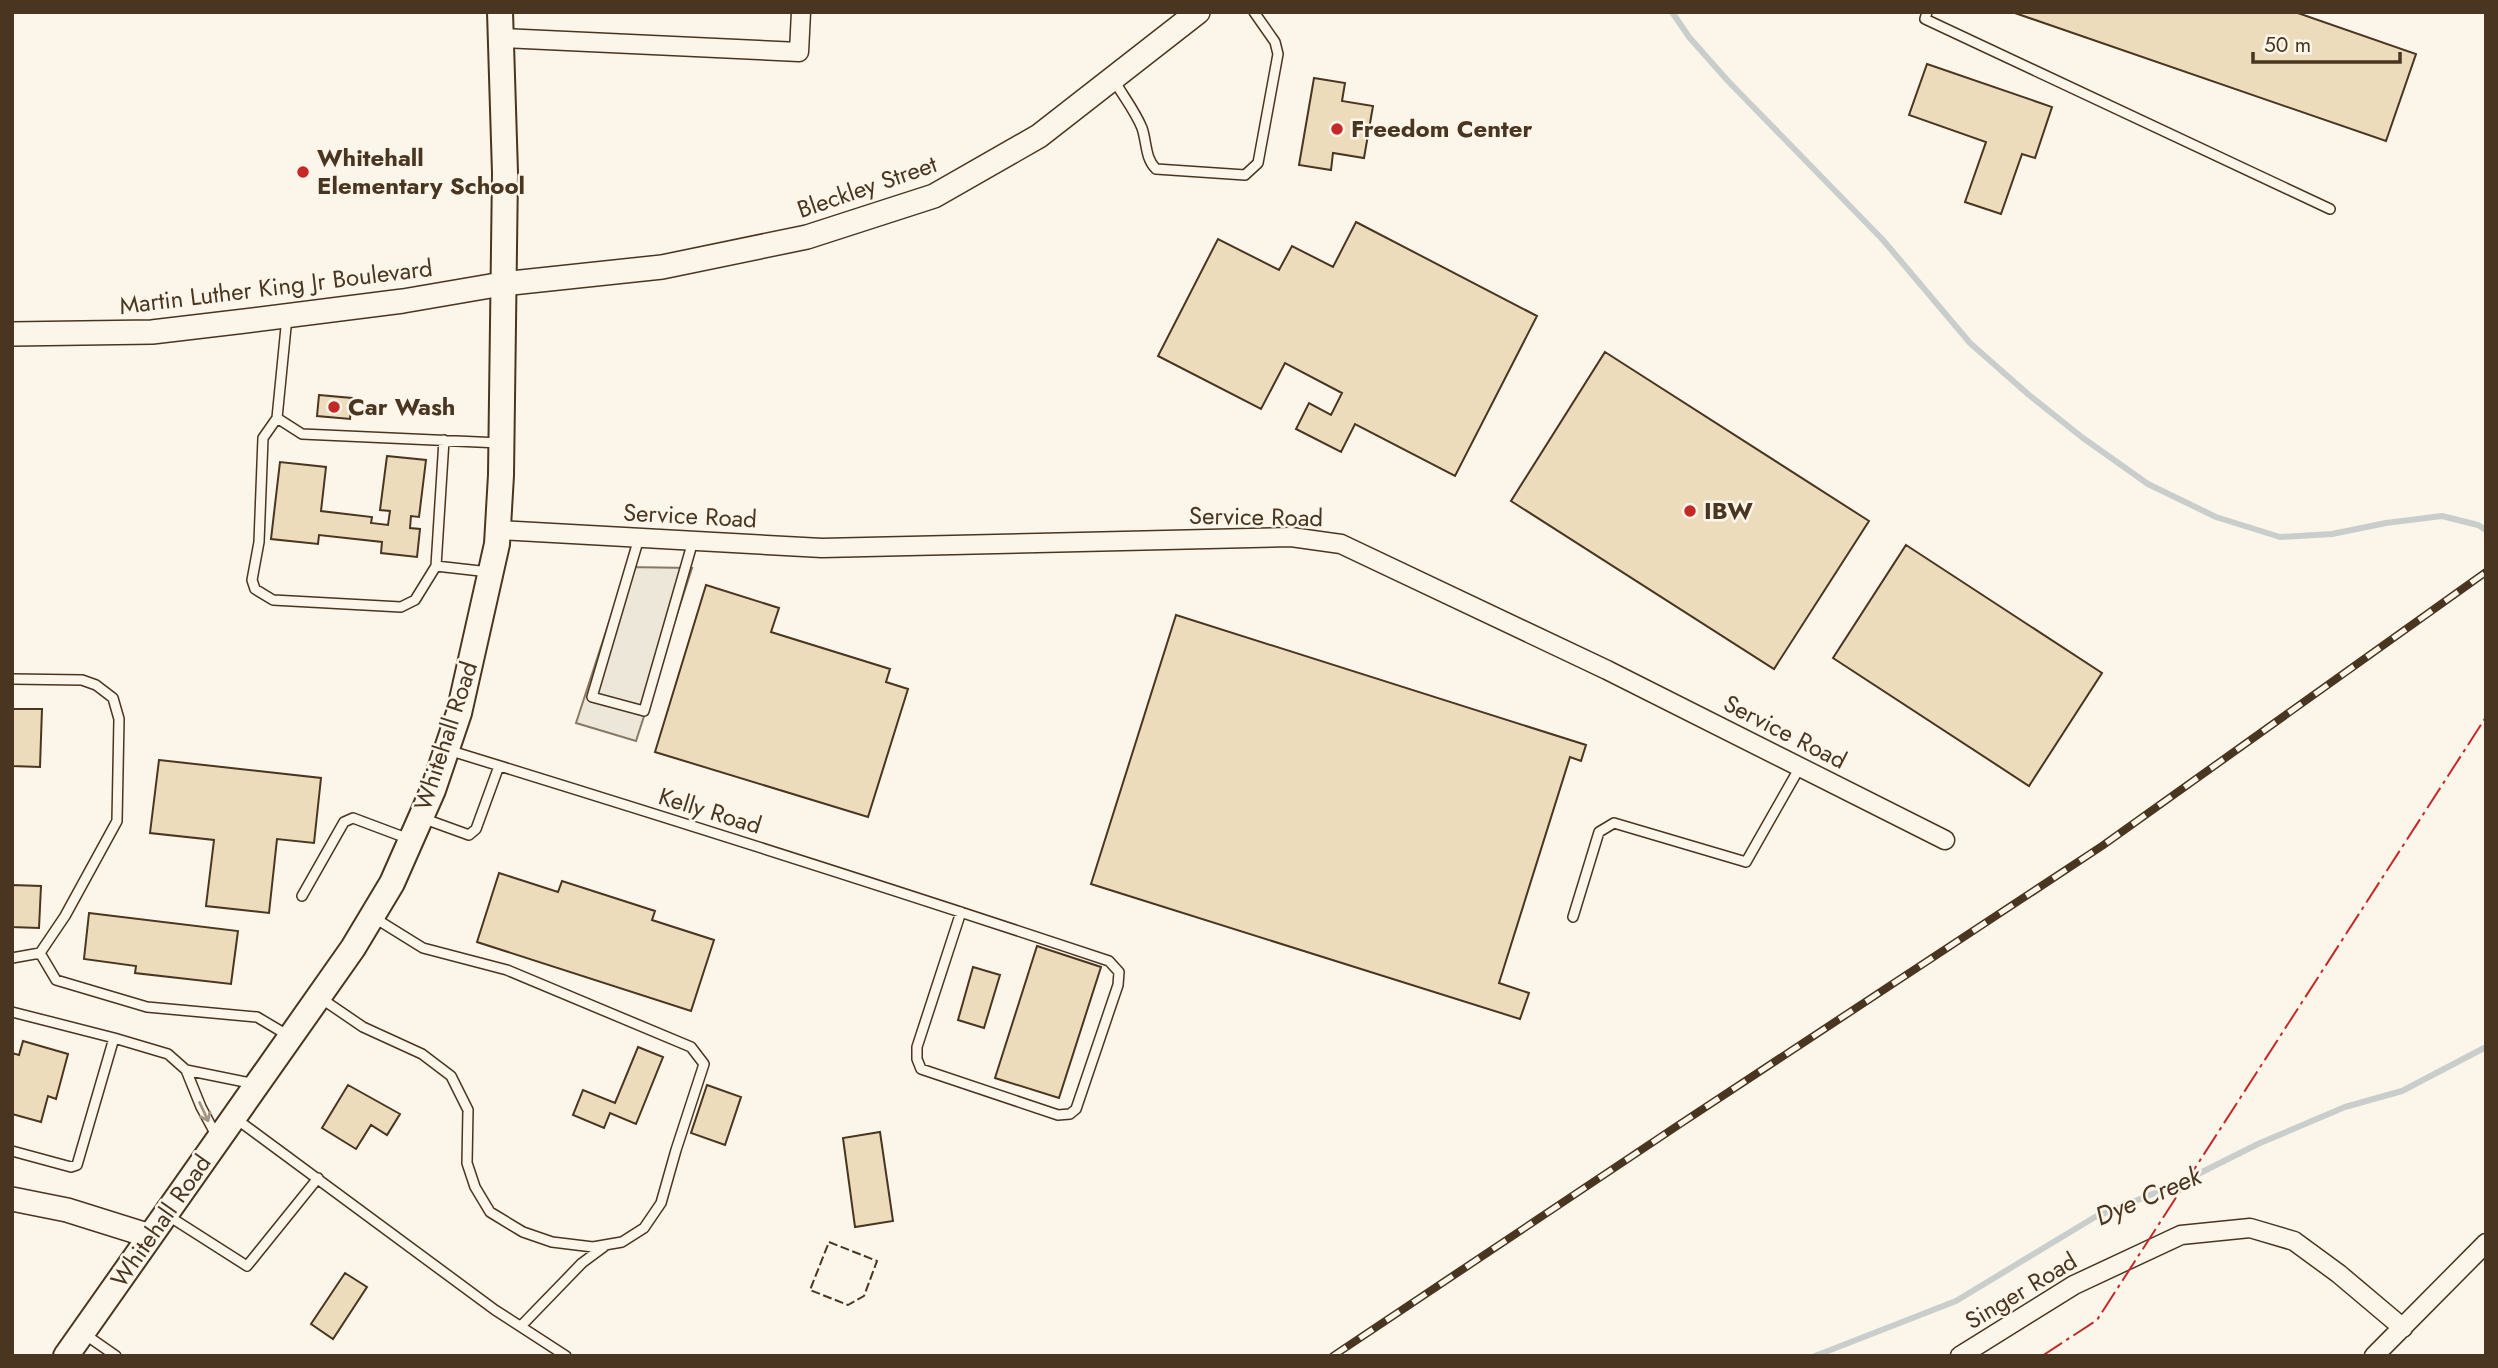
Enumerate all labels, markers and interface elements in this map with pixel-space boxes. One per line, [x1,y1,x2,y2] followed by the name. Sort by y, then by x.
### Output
[2253,21,2400,65] scale bar
[2264,30,2311,60] text: 50 m
[1351,111,1532,146] place label: Freedom Center
[1329,121,1345,137] marker: Freedom Center
[317,140,525,203] place label: Whitehall Elementary School
[792,146,942,227] street label: Bleckley Street
[295,164,311,180] marker: Whitehall Elementary School
[117,250,434,323] street label: Martin Luther King Jr Boulevard
[348,389,456,424] place label: Car Wash
[326,399,342,415] marker: Car Wash
[1704,493,1753,528] place label: IBW
[622,495,758,536] street label: Service Road
[1189,498,1323,535] street label: Service Road
[1682,503,1698,519] marker: IBW
[405,657,486,815] street label: Whitehall Road
[1718,686,1853,778] street label: Service Road
[654,778,766,843] street label: Kelly Road
[198,1101,212,1122] one-way arrow
[102,1147,219,1294] street label: Whitehall Road
[2089,1156,2209,1235] water label: Dye Creek
[1958,1243,2083,1338] street label: Singer Road

